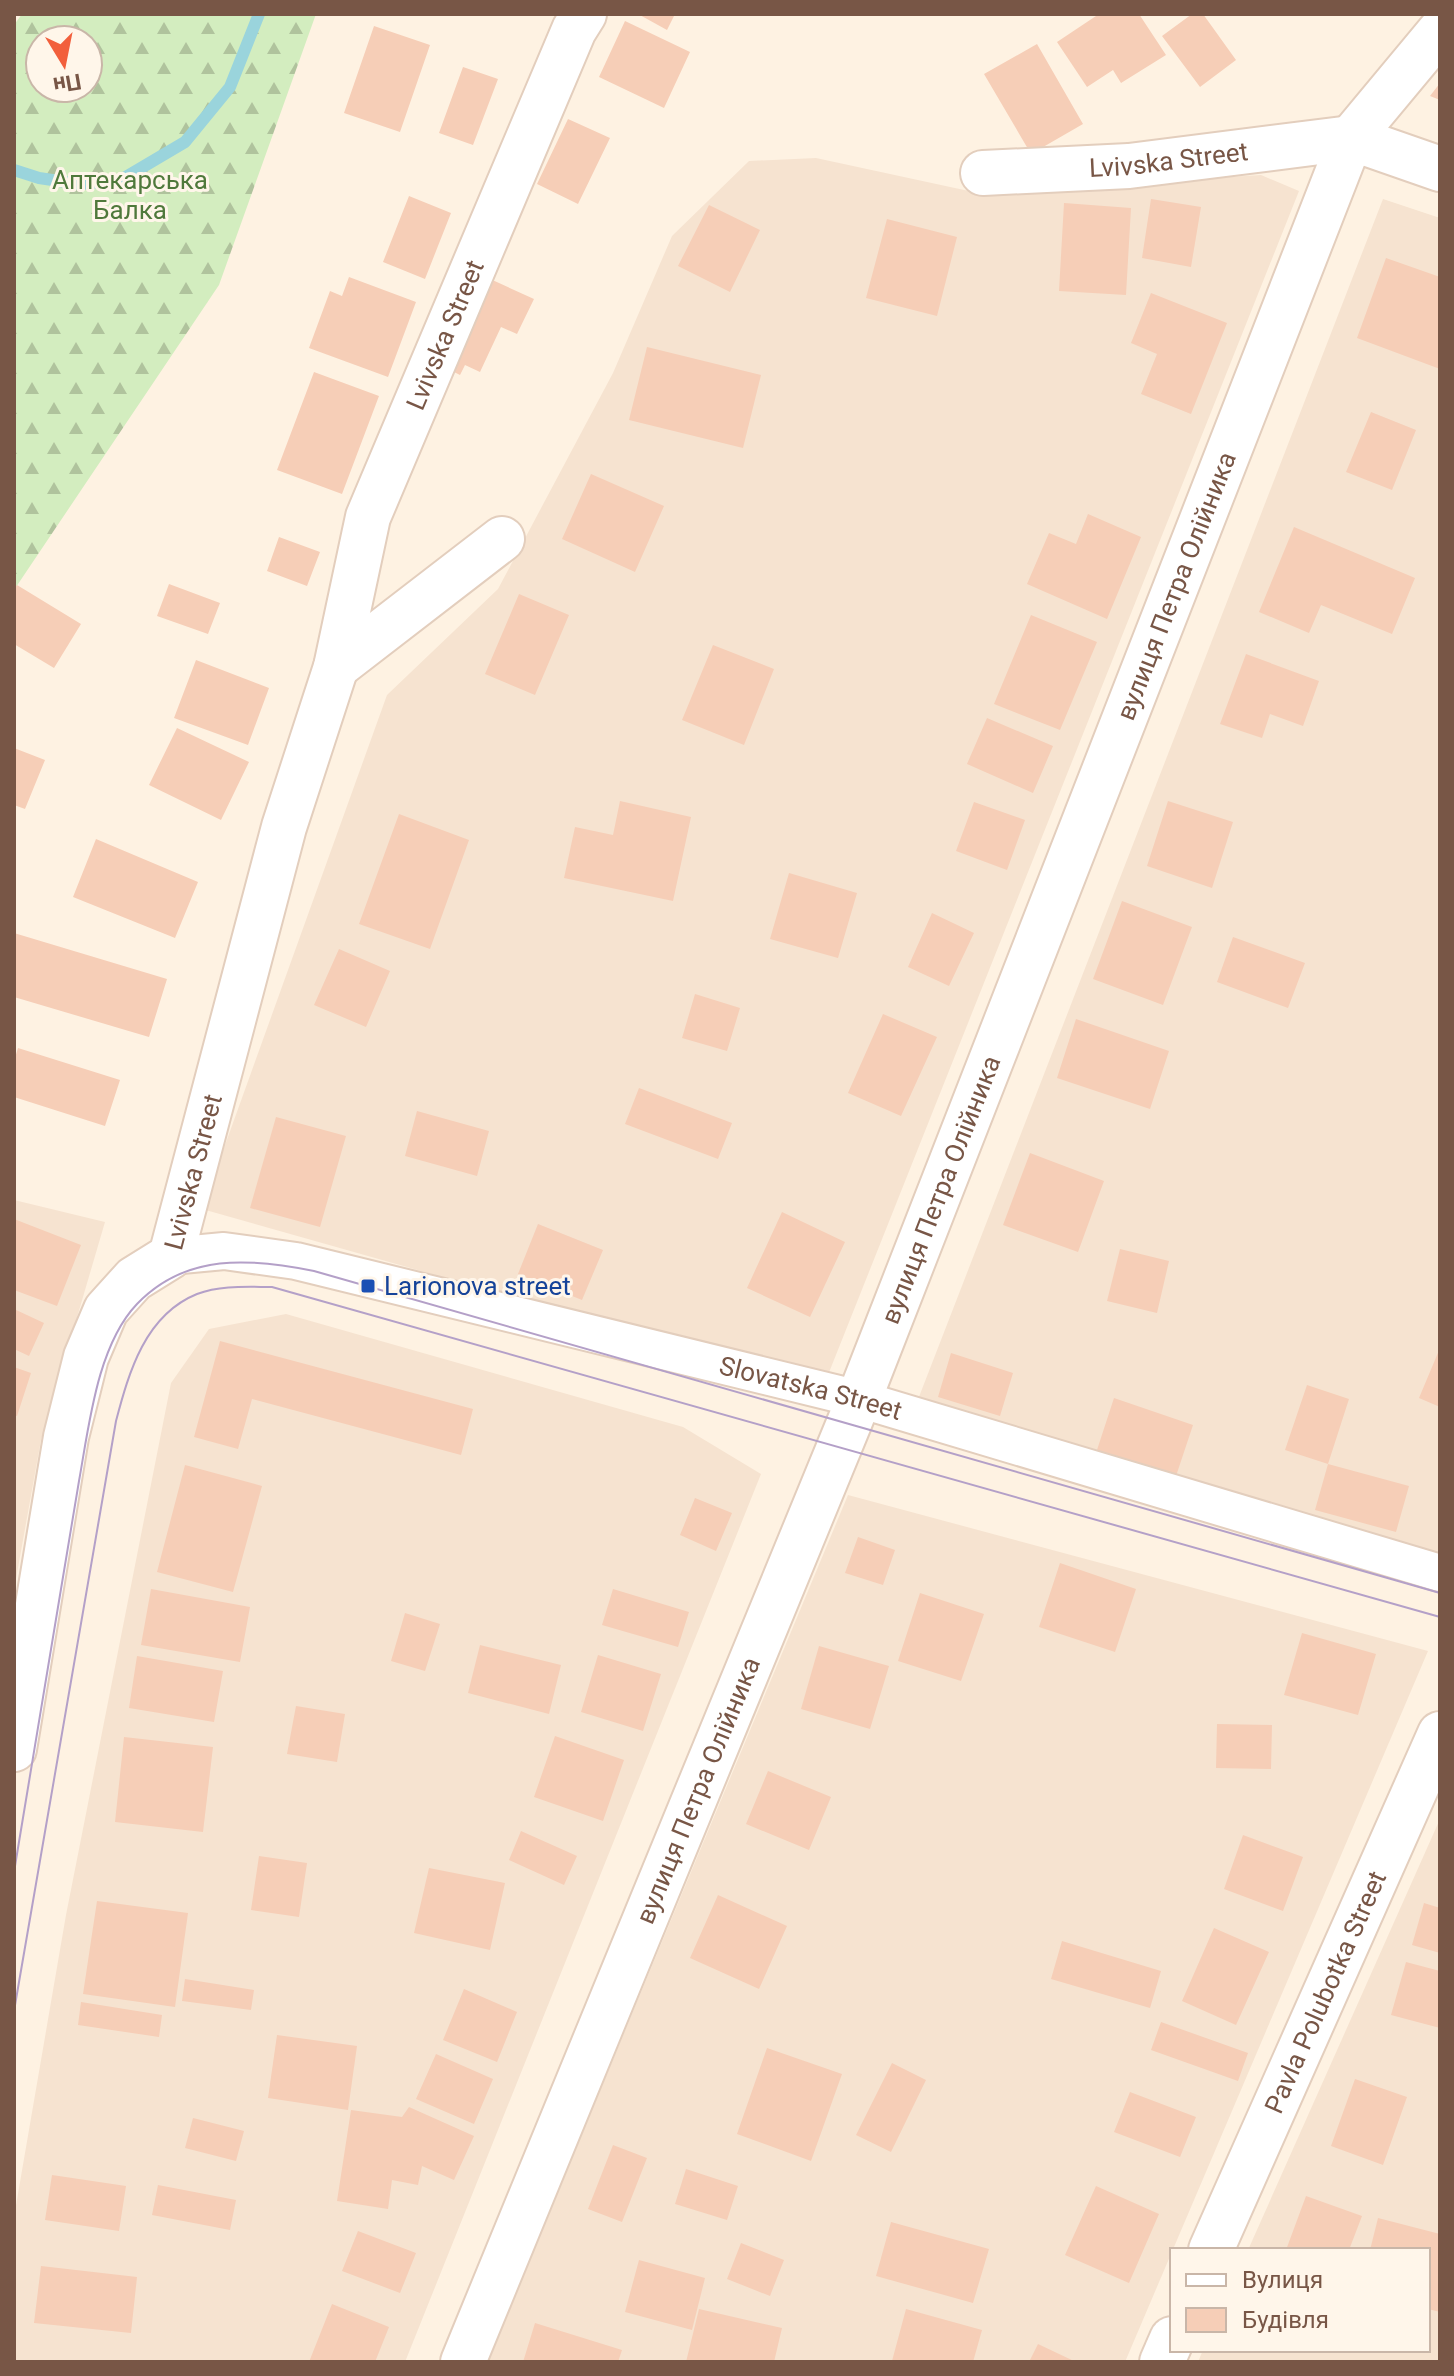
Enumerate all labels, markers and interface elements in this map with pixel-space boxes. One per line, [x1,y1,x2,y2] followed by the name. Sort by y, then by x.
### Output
[24,24,104,104] north arrow
[51,68,83,98] text: Пн
[1088,136,1250,183] street label: Lvivska Street
[52,165,208,225] park label: Аптекарська Балка
[400,256,490,414] street label: Lvivska Street
[1110,448,1242,724] street label: вулиця Петра Олійника
[875,1051,1007,1328] street label: вулиця Петра Олійника
[158,1091,228,1253] street label: Lvivska Street
[384,1271,571,1301] place label: Larionova street
[359,1277,377,1295] marker: Larionova street
[716,1350,906,1426] street label: Slovatska Street
[630,1653,766,1928] street label: вулиця Петра Олійника
[1259,1866,1392,2118] street label: Pavla Polubotka Street
[1170,2248,1430,2352] legend
[1242,2266,1323,2294] text: Вулиця
[1242,2306,1329,2334] text: Будівля

